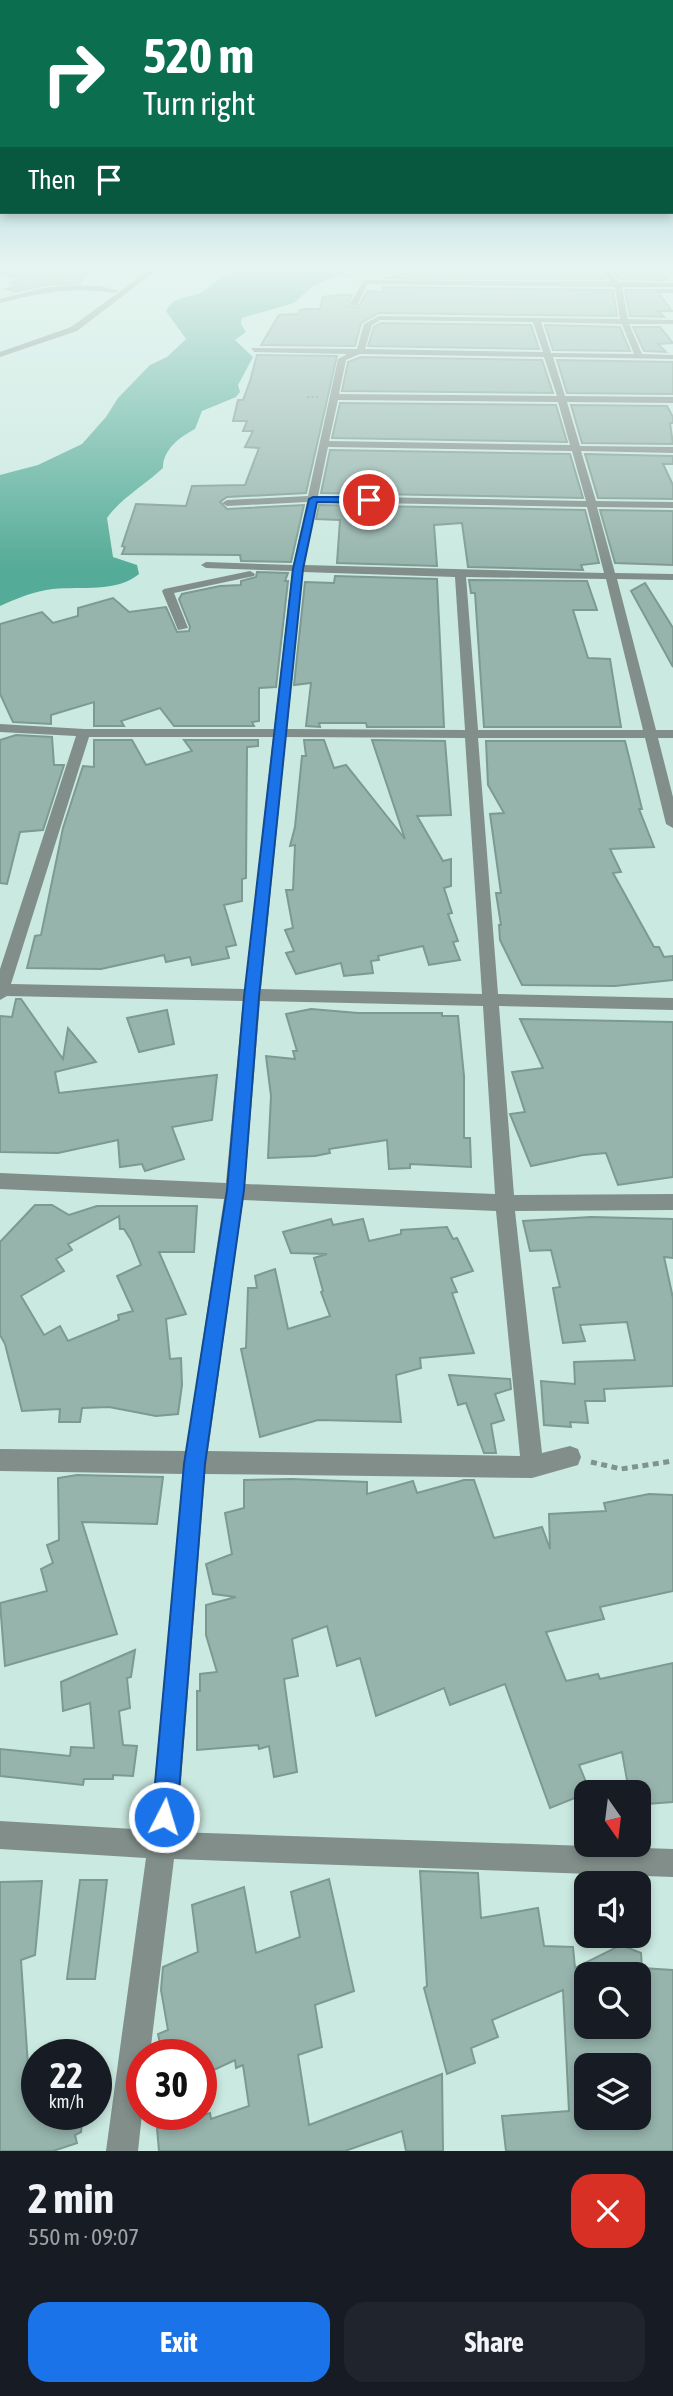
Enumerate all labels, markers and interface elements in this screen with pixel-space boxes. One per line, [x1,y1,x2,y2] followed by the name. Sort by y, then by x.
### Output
[143,27,254,83] text: 520 m
[28,28,119,119] icon: right
[143,85,256,122] text: Turn right
[90,161,128,199] icon: arrive
[28,165,76,195] text: Then
[339,470,399,530] pin
[350,481,388,519] icon: arrive
[127,1780,201,1854] position arrow
[574,1780,651,1857] north arrow
[574,1780,651,2130] map controls
[574,1871,651,1948] button: sound
[574,1962,651,2039] button: search
[126,2039,217,2130] speed limit sign: 30
[574,2053,651,2130] button: layers
[50,2055,83,2095] text: 22
[49,2091,84,2112] text: km/h
[28,2174,114,2222] text: 2 min
[571,2174,645,2248] button: close
[28,2224,139,2250] text: 550 m · 09:07
[28,2302,330,2382] button: Exit
[344,2302,645,2382] button: Share

